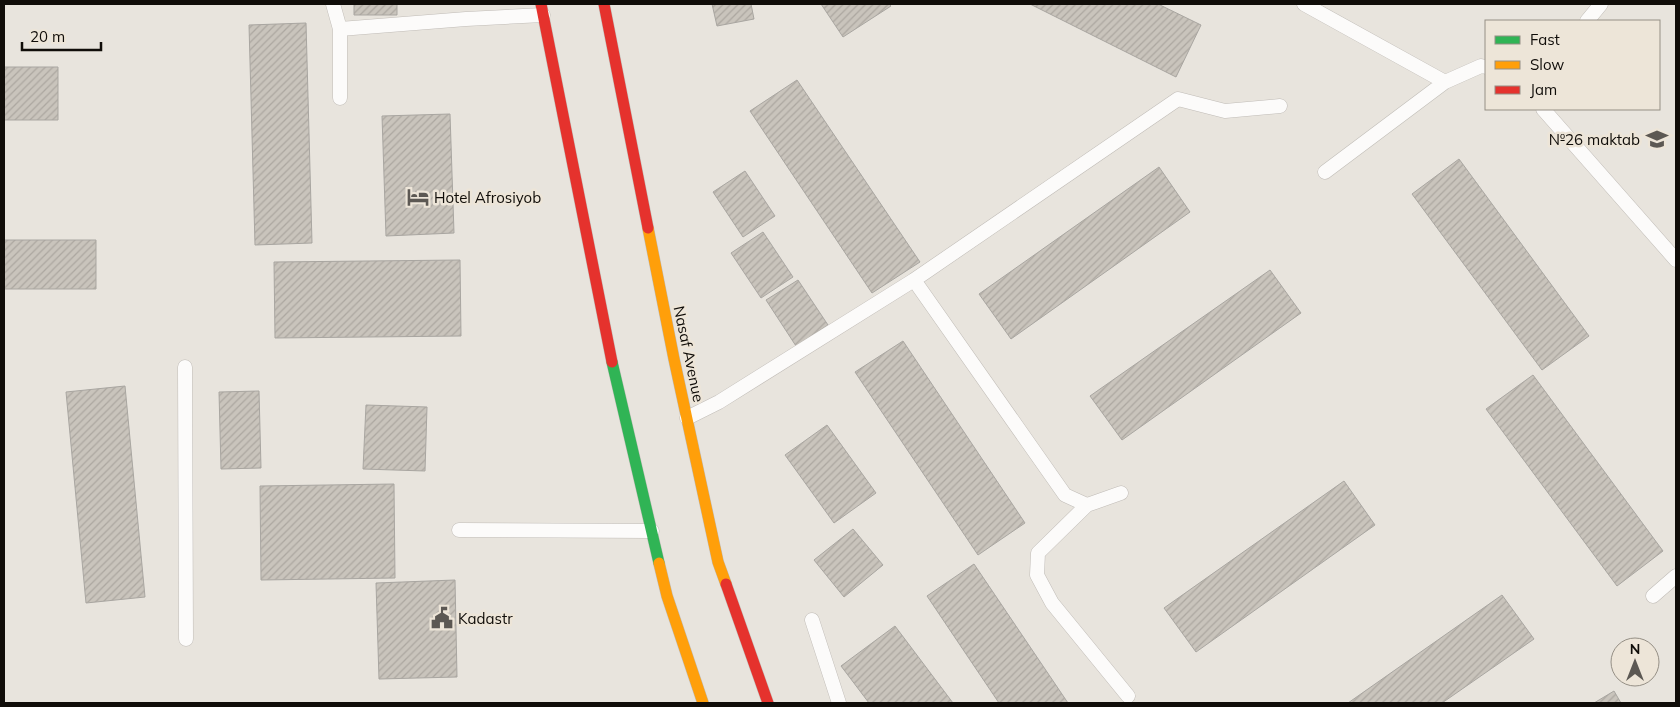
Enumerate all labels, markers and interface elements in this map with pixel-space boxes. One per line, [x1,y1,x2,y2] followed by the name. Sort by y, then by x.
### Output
[22,20,101,52] scale bar
[1485,20,1660,110] legend
[30,27,65,46] text: 20 m
[1530,30,1560,49] text: Fast
[1530,55,1564,74] text: Slow
[1530,80,1557,99] text: Jam
[1644,126,1670,152] school or university icon: №26 maktab
[1549,130,1640,149] place label: №26 maktab
[405,184,431,210] hotel icon: Hotel Afrosiyob
[434,188,541,207] place label: Hotel Afrosiyob
[670,304,708,404] street label: Nasaf Avenue
[429,605,455,631] public building icon: Kadastr
[458,609,513,628] place label: Kadastr
[1610,637,1660,687] north arrow
[1630,640,1640,658] text: N

